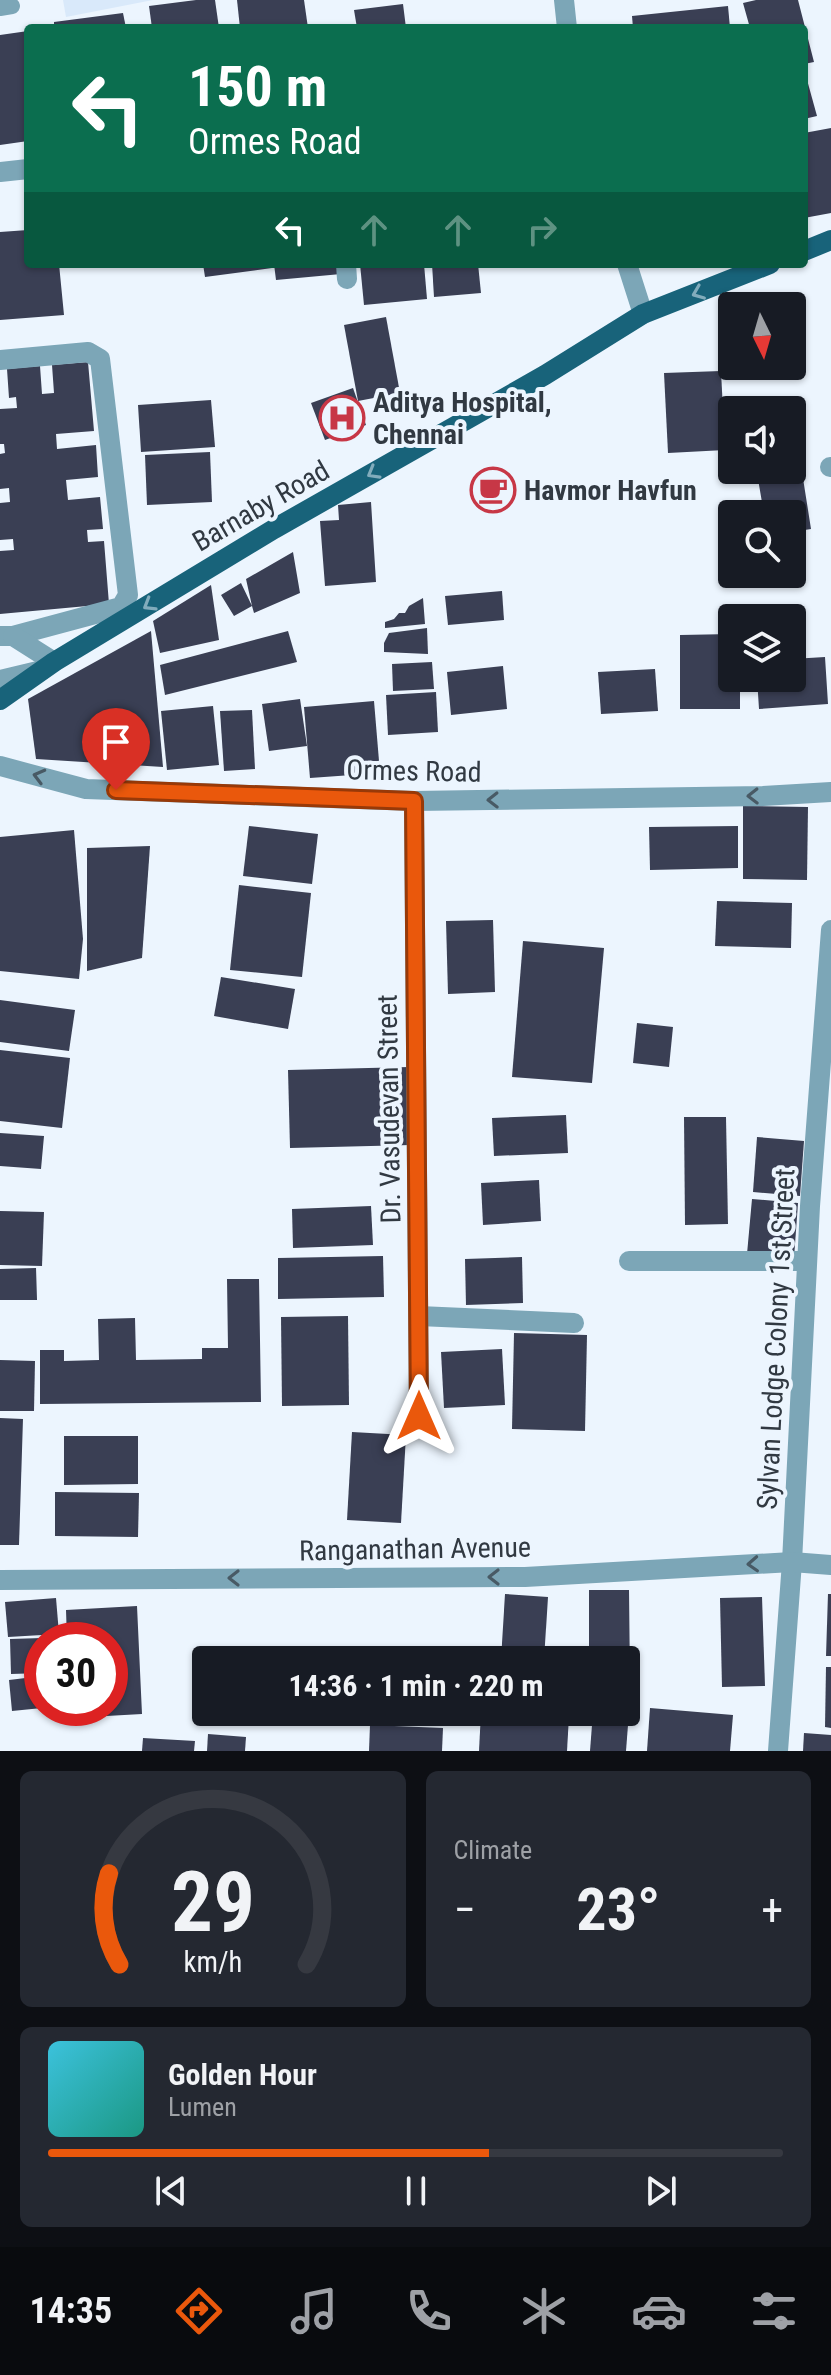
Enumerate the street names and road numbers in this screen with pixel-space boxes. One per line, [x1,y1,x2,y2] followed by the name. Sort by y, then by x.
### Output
[187,454,335,558] street label: Barnaby Road
[346,753,482,789] street label: Ormes Road
[371,994,407,1224] street label: Dr. Vasudevan Street
[751,1168,801,1510] street label: Sylvan Lodge Colony 1st Street
[299,1530,531,1568] street label: Ranganathan Avenue

